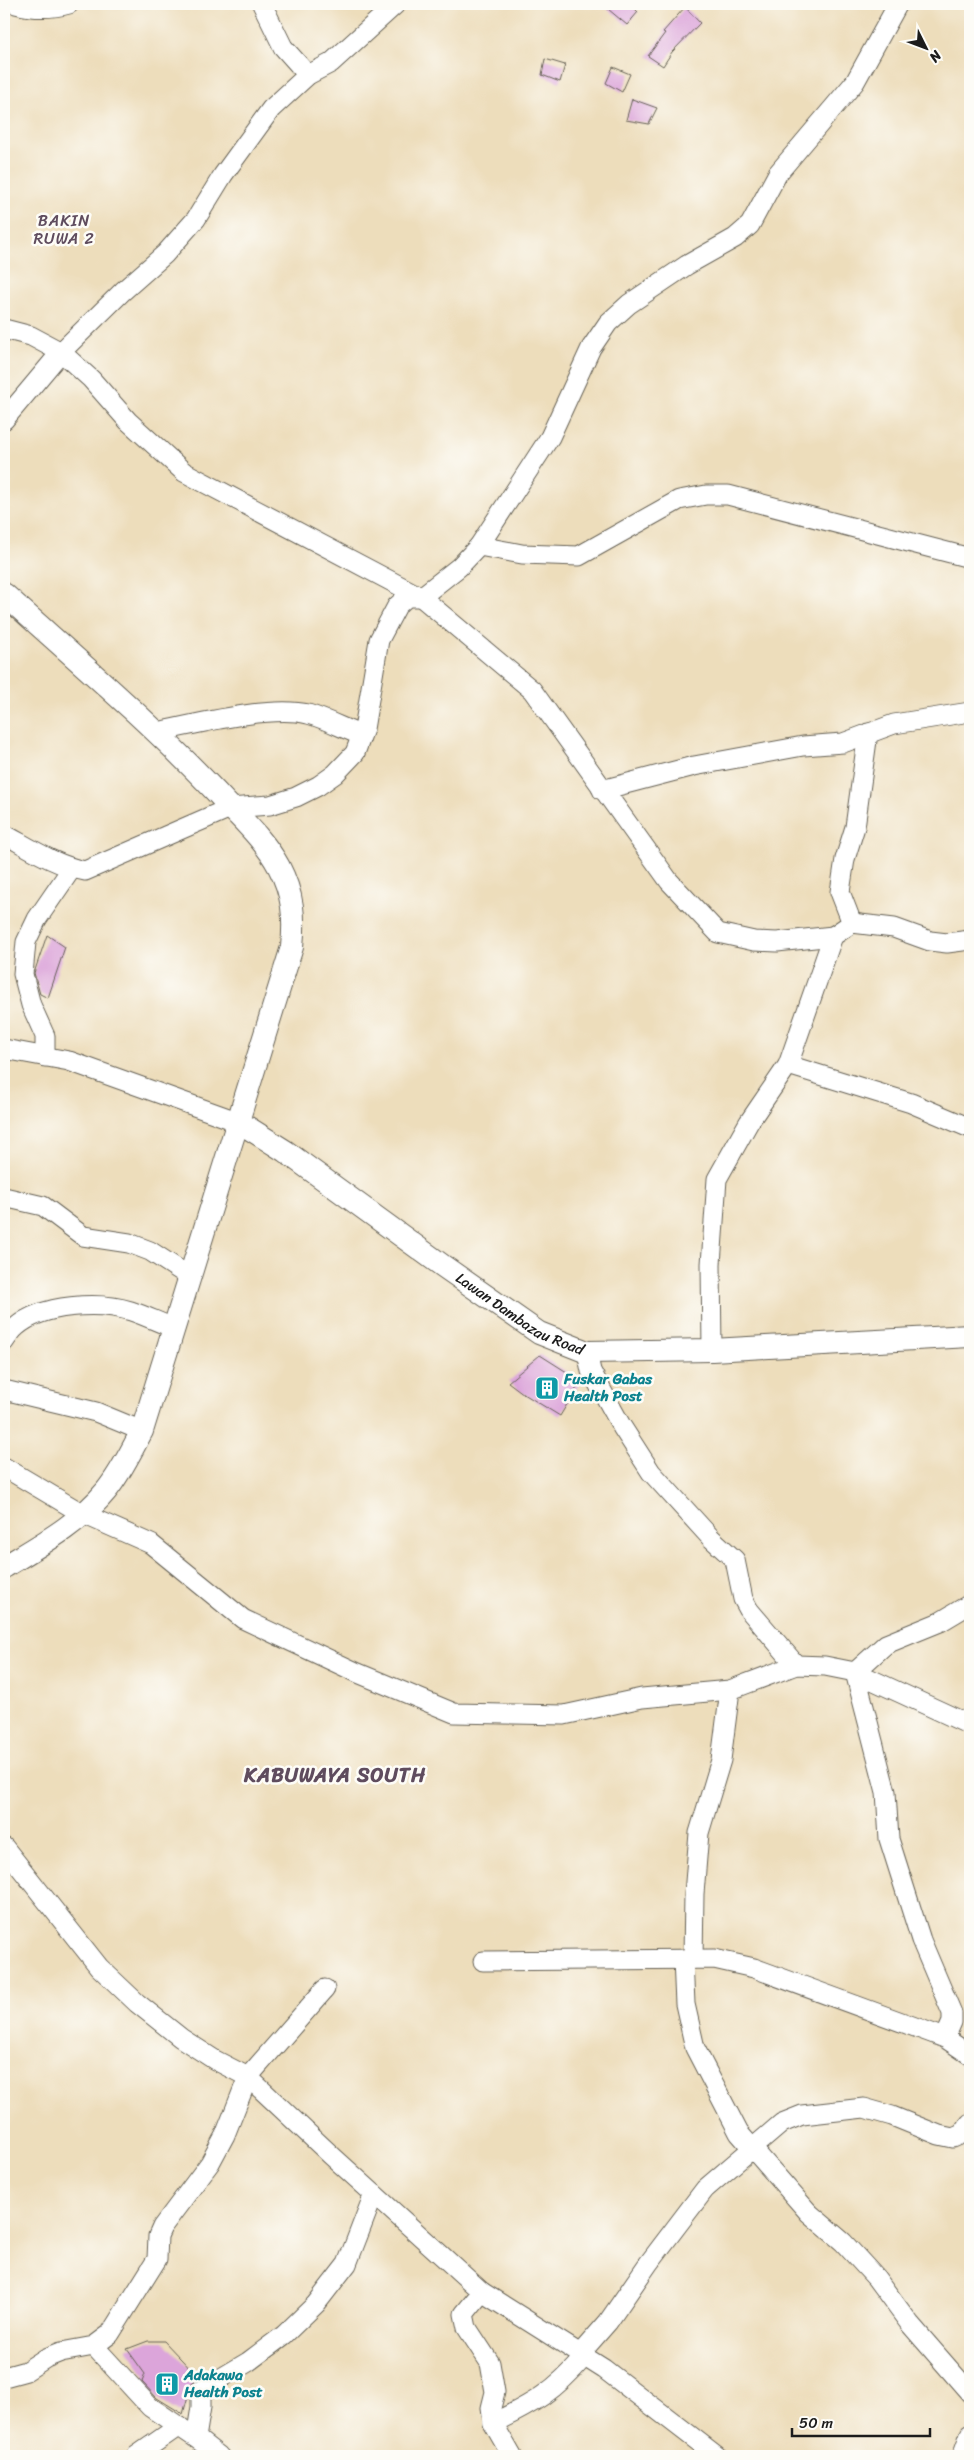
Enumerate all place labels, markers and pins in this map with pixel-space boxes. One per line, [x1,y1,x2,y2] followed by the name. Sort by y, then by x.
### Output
[563,1366,653,1409] place label: Fuskar Gabas Health Post
[534,1375,560,1401] building icon: Fuskar Gabas Health Post
[183,2362,263,2405] place label: Adakawa Health Post
[154,2371,180,2397] building icon: Adakawa Health Post

